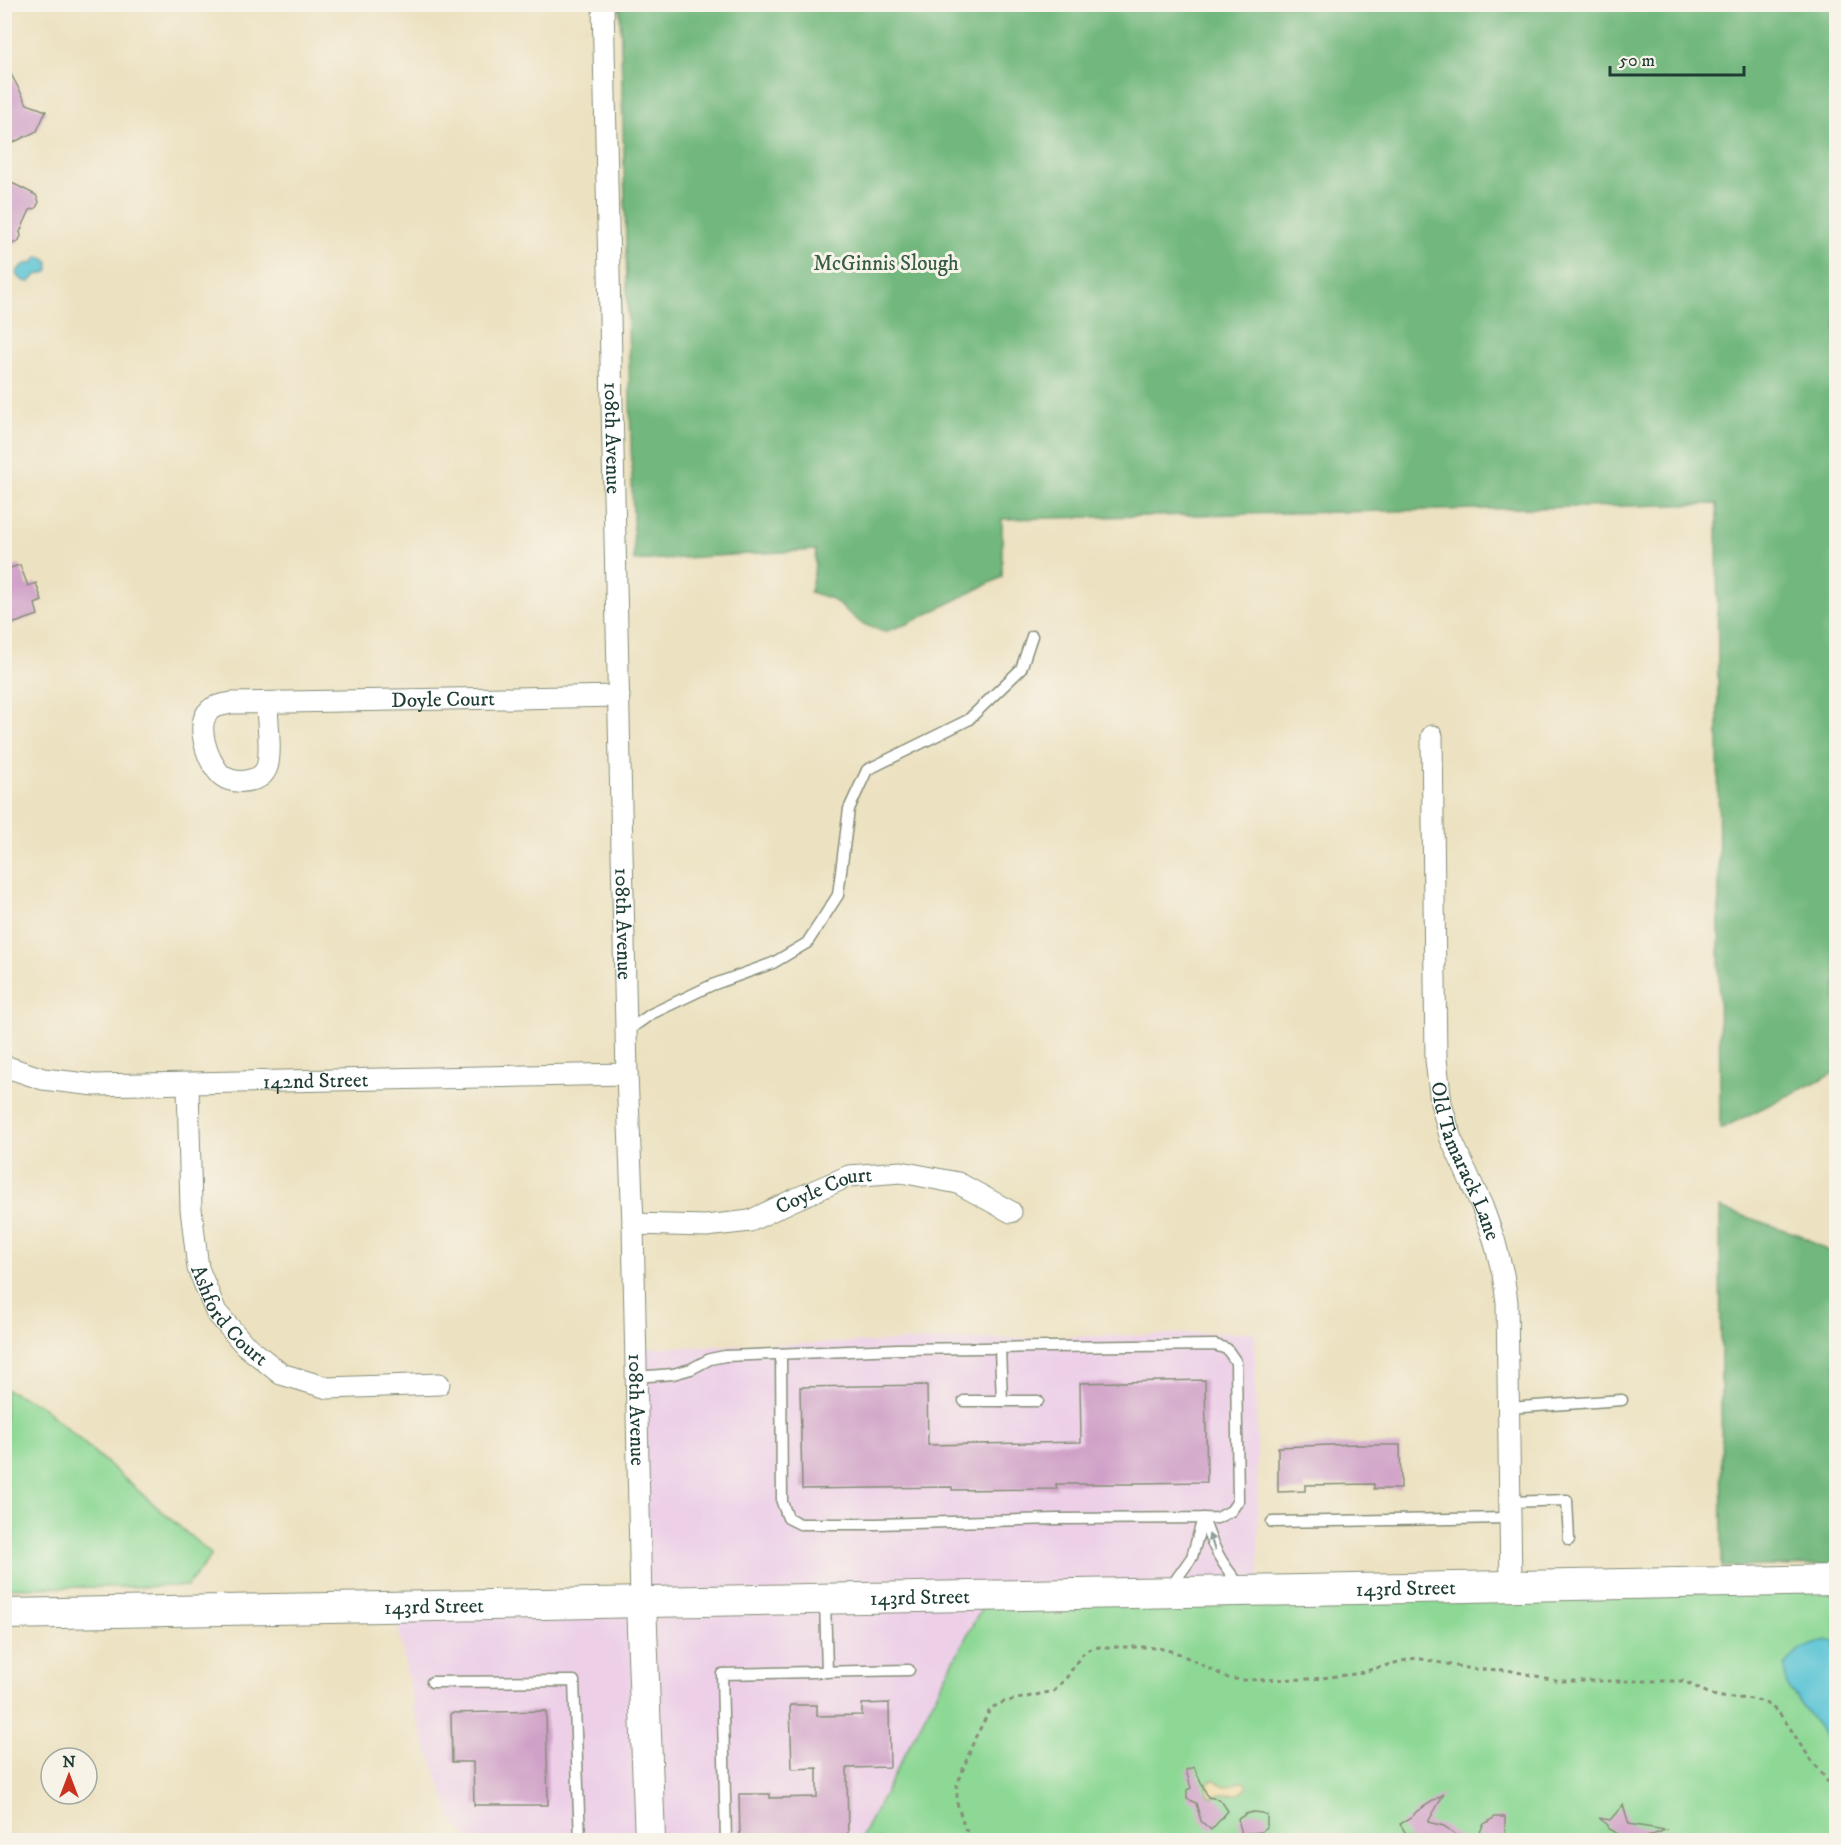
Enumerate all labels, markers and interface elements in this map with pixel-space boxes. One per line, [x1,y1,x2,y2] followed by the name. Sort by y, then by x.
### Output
[1610,39,1744,77] scale bar
[1619,50,1655,72] text: 50 m
[813,251,959,277] park label: McGinnis Slough
[597,381,626,495] street label: 108th Avenue
[391,686,495,714] street label: Doyle Court
[608,867,637,981] street label: 108th Avenue
[262,1067,369,1096] street label: 142nd Street
[1425,1080,1506,1244] street label: Old Tamarack Lane
[771,1162,873,1221] street label: Coyle Court
[184,1261,273,1372] street label: Ashford Court
[622,1353,650,1466] street label: 108th Avenue
[1206,1533,1216,1551] one-way arrow
[1355,1575,1456,1603] street label: 143rd Street
[870,1584,970,1612] street label: 143rd Street
[384,1593,485,1621] street label: 143rd Street
[39,1746,99,1806] north arrow
[62,1752,76,1772] text: N

